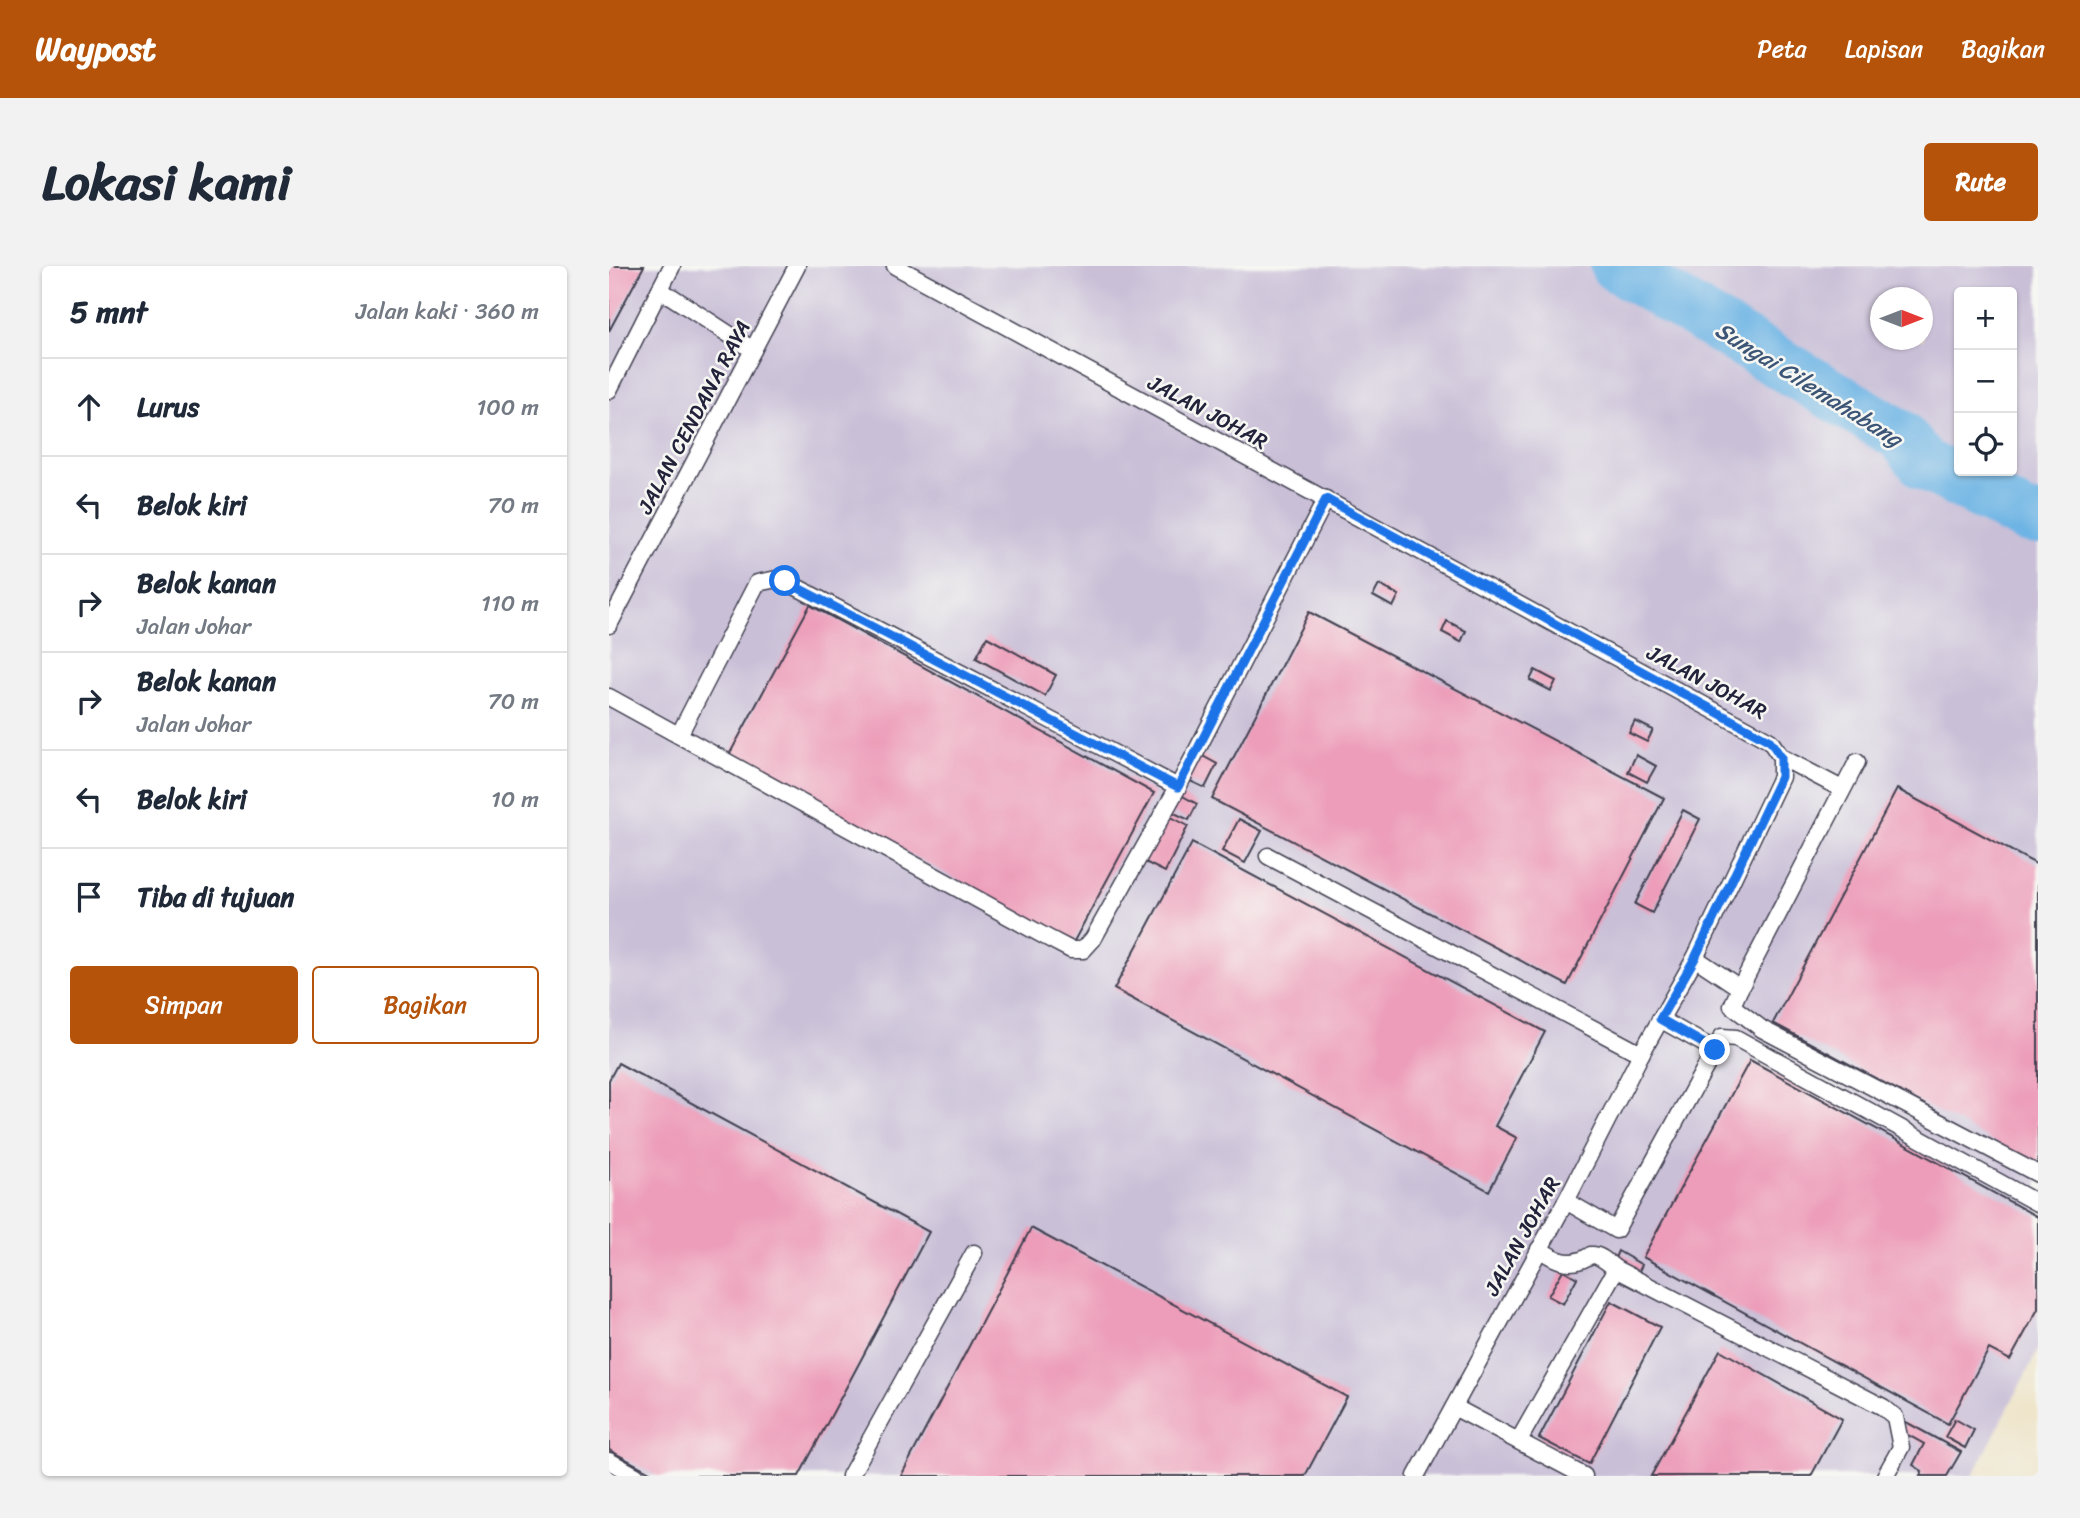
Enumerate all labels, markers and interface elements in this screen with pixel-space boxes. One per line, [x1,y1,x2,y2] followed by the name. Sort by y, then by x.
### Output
[35,20,156,78] text: Waypost
[1757,28,1807,70] text: Peta
[1845,28,1923,70] text: Lapisan
[1961,28,2045,70] text: Bagikan
[42,139,291,226] text: Lokasi kami
[1924,143,2038,221] button: Rute
[70,285,147,339] text: 5 mnt
[1870,287,1933,350] north arrow
[1954,287,2017,476] map controls
[1954,287,2017,350] button: +
[356,291,539,332] text: Jalan kaki · 360 m
[1707,310,1913,460] water label: Sungai Cilemahabang
[626,313,761,522] street label: JALAN CENDANA RAYA
[1954,350,2017,413] button: −
[1140,364,1275,460] street label: JALAN JOHAR
[137,384,200,430] text: Lurus
[476,387,539,428] text: 100 m
[70,388,108,426] icon: ahead
[1954,413,2017,476] button: locate
[137,482,247,528] text: Belok kiri
[488,485,539,526] text: 70 m
[70,486,108,524] icon: left
[137,560,276,606] text: Belok kanan
[769,565,800,596] route start
[481,583,539,624] text: 110 m
[70,584,108,622] icon: right
[137,606,251,647] text: Jalan Johar
[1639,634,1774,730] street label: JALAN JOHAR
[137,658,276,704] text: Belok kanan
[488,681,539,722] text: 70 m
[70,682,108,720] icon: right
[137,704,251,745] text: Jalan Johar
[137,776,247,822] text: Belok kiri
[491,779,539,820] text: 10 m
[70,780,108,818] icon: left
[137,874,294,920] text: Tiba di tujuan
[70,878,108,916] icon: arrive
[70,966,298,1044] button: Simpan
[312,966,539,1044] button: Bagikan
[1699,1034,1730,1065] route end
[1473,1169,1571,1304] street label: JALAN JOHAR

